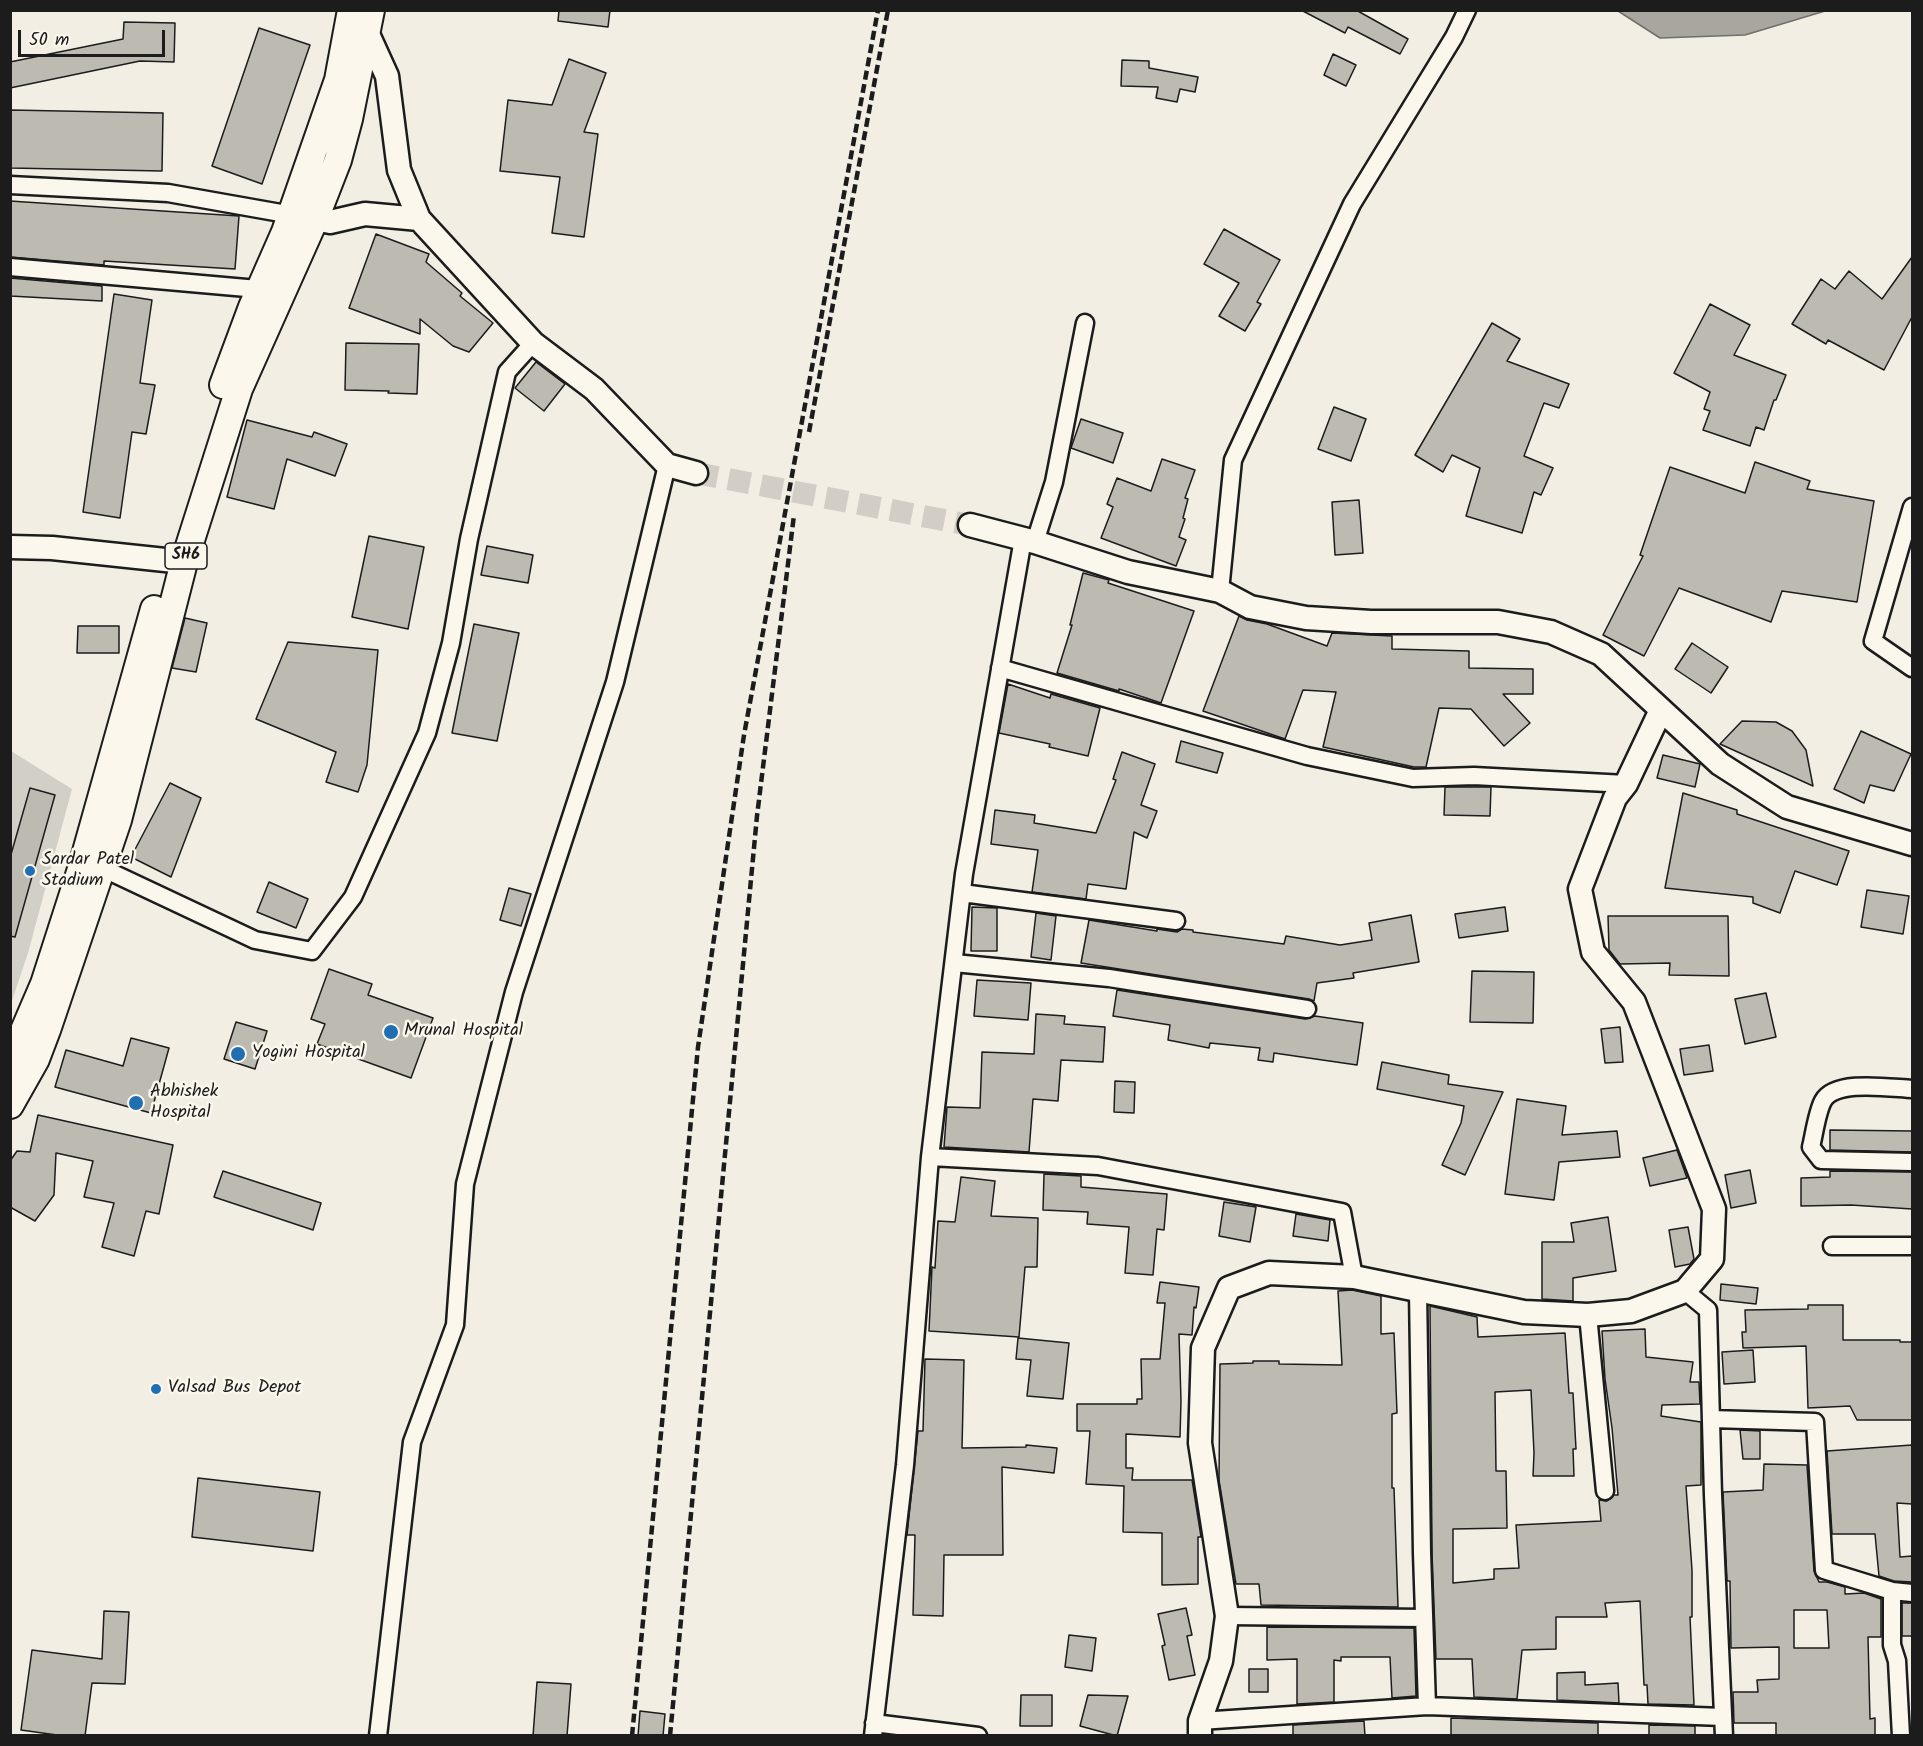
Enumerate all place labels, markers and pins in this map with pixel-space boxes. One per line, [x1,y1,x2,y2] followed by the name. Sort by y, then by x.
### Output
[42,850,134,892] place label: Sardar Patel Stadium
[23,864,37,878] marker: Sardar Patel Stadium
[404,1021,523,1043] place label: Mrunal Hospital
[382,1023,400,1041] marker: Mrunal Hospital
[252,1043,365,1065] place label: Yogini Hospital
[229,1045,247,1063] marker: Yogini Hospital
[150,1082,218,1124] place label: Abhishek Hospital
[127,1094,145,1112] marker: Abhishek Hospital
[168,1378,301,1400] place label: Valsad Bus Depot
[149,1382,163,1396] marker: Valsad Bus Depot

